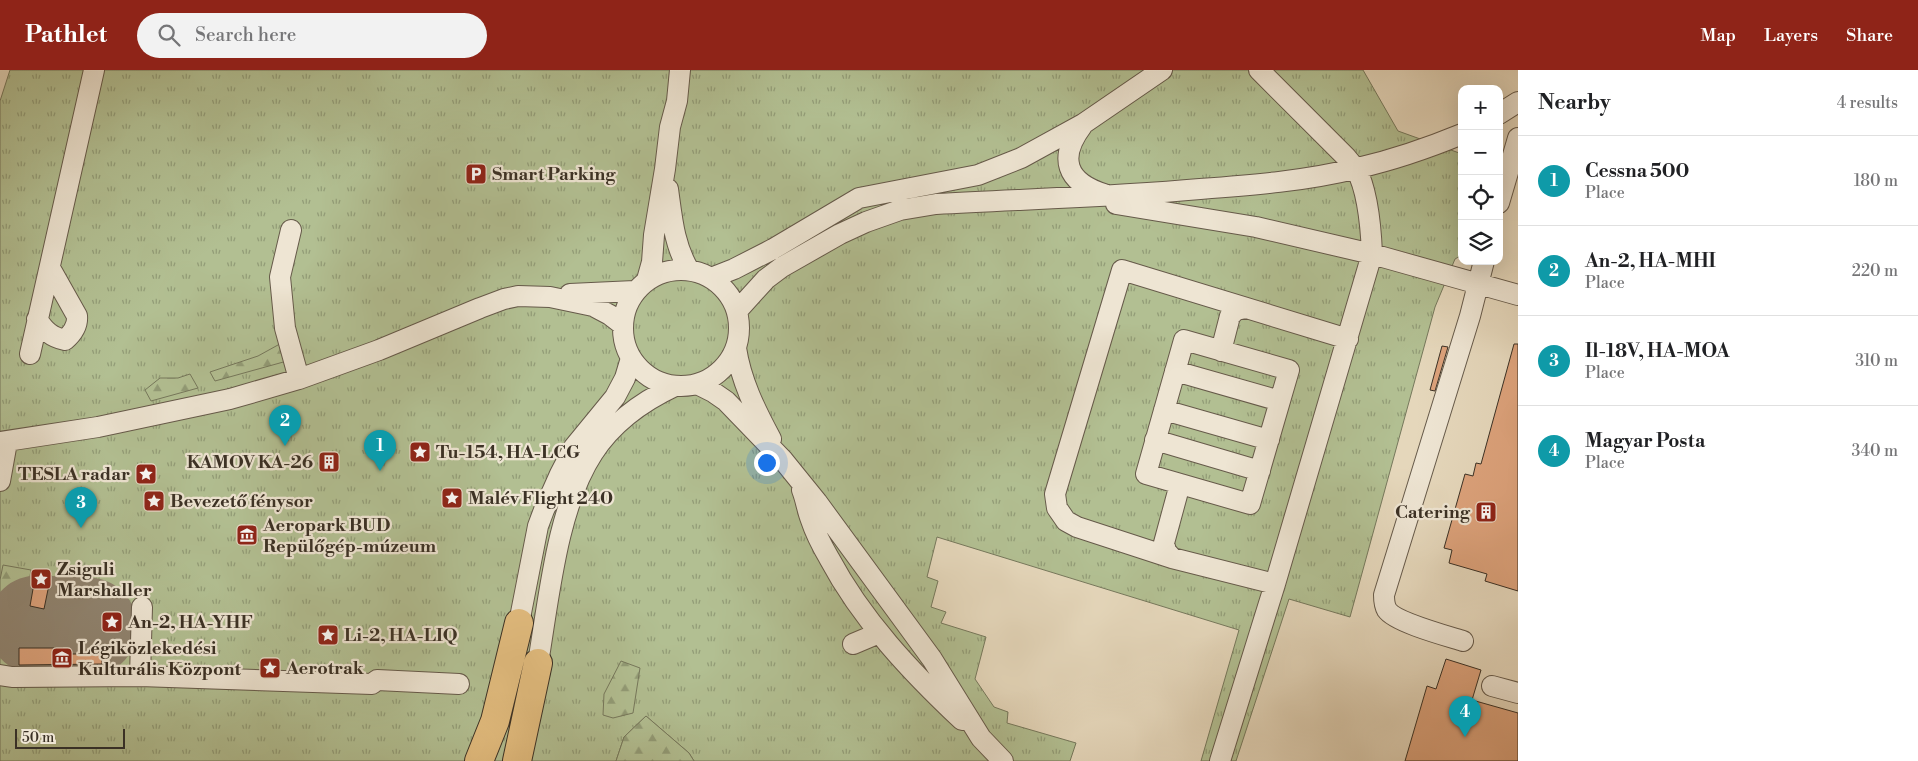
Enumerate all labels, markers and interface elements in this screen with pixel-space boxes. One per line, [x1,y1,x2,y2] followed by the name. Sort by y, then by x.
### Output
[137,13,487,58] search box
[25,20,107,50] text: Pathlet
[155,21,183,49] icon: search
[195,23,296,47] text: Search here
[1701,24,1736,47] text: Map
[1764,24,1818,47] text: Layers
[1846,24,1893,47] text: Share
[1458,85,1503,265] map controls
[1458,85,1503,130] button: +
[1538,90,1611,116] text: Nearby
[1837,93,1898,113] text: 4 results
[1458,130,1503,175] button: −
[1585,159,1689,183] text: Cessna 500
[464,162,488,186] parking icon: Smart Parking
[492,163,616,186] place label: Smart Parking
[1550,171,1558,191] text: 1
[1854,171,1898,191] text: 180 m
[1458,175,1503,220] button: locate
[1585,183,1625,203] text: Place
[1458,220,1503,265] button: layers
[1585,249,1716,273] text: An-2, HA-MHI
[1549,261,1559,281] text: 2
[1852,261,1898,281] text: 220 m
[1585,273,1625,293] text: Place
[1585,339,1730,363] text: Il-18V, HA-MOA
[1549,351,1559,371] text: 3
[1855,351,1898,371] text: 310 m
[1585,363,1625,383] text: Place
[269,405,301,446] pin: 2
[1585,429,1705,453] text: Magyar Posta
[364,430,396,471] pin: 1
[408,440,432,464] place icon: Tu-154, HA-LCG
[436,441,580,464] place label: Tu-154, HA-LCG
[1549,441,1559,461] text: 4
[1851,441,1898,461] text: 340 m
[317,450,341,474] building icon: KAMOV KA-26
[754,450,780,476] your location
[187,451,313,474] place label: KAMOV KA-26
[1585,453,1625,473] text: Place
[134,462,158,486] place icon: TESLA radar
[18,463,130,486] place label: TESLA radar
[440,486,464,510] place icon: Malév Flight 240
[65,487,97,528] pin: 3
[468,487,613,510] place label: Malév Flight 240
[142,489,166,513] place icon: Bevezető fénysor
[170,490,313,513] place label: Bevezető fénysor
[1474,500,1498,524] building icon: Catering
[1395,501,1471,524] place label: Catering
[262,514,437,558] place label: Aeropark BUD Repülőgép-múzeum
[235,523,259,547] museum icon: Aeropark BUD Repülőgép-múzeum
[57,558,152,602] place label: Zsiguli Marshaller
[29,567,53,591] place icon: Zsiguli Marshaller
[100,610,124,634] place icon: An-2, HA-YHF
[127,611,253,634] place label: An-2, HA-YHF
[316,623,340,647] place icon: Li-2, HA-LIQ
[344,624,458,647] place label: Li-2, HA-LIQ
[78,637,242,681] place label: Légiközlekedési Kulturális Központ
[50,646,74,670] museum icon: Légiközlekedési Kulturális Központ
[258,656,282,680] place icon: Aerotrak
[285,657,365,680] place label: Aerotrak
[1449,696,1481,737] pin: 4
[15,726,125,749] scale bar
[22,729,54,747] text: 50 m

